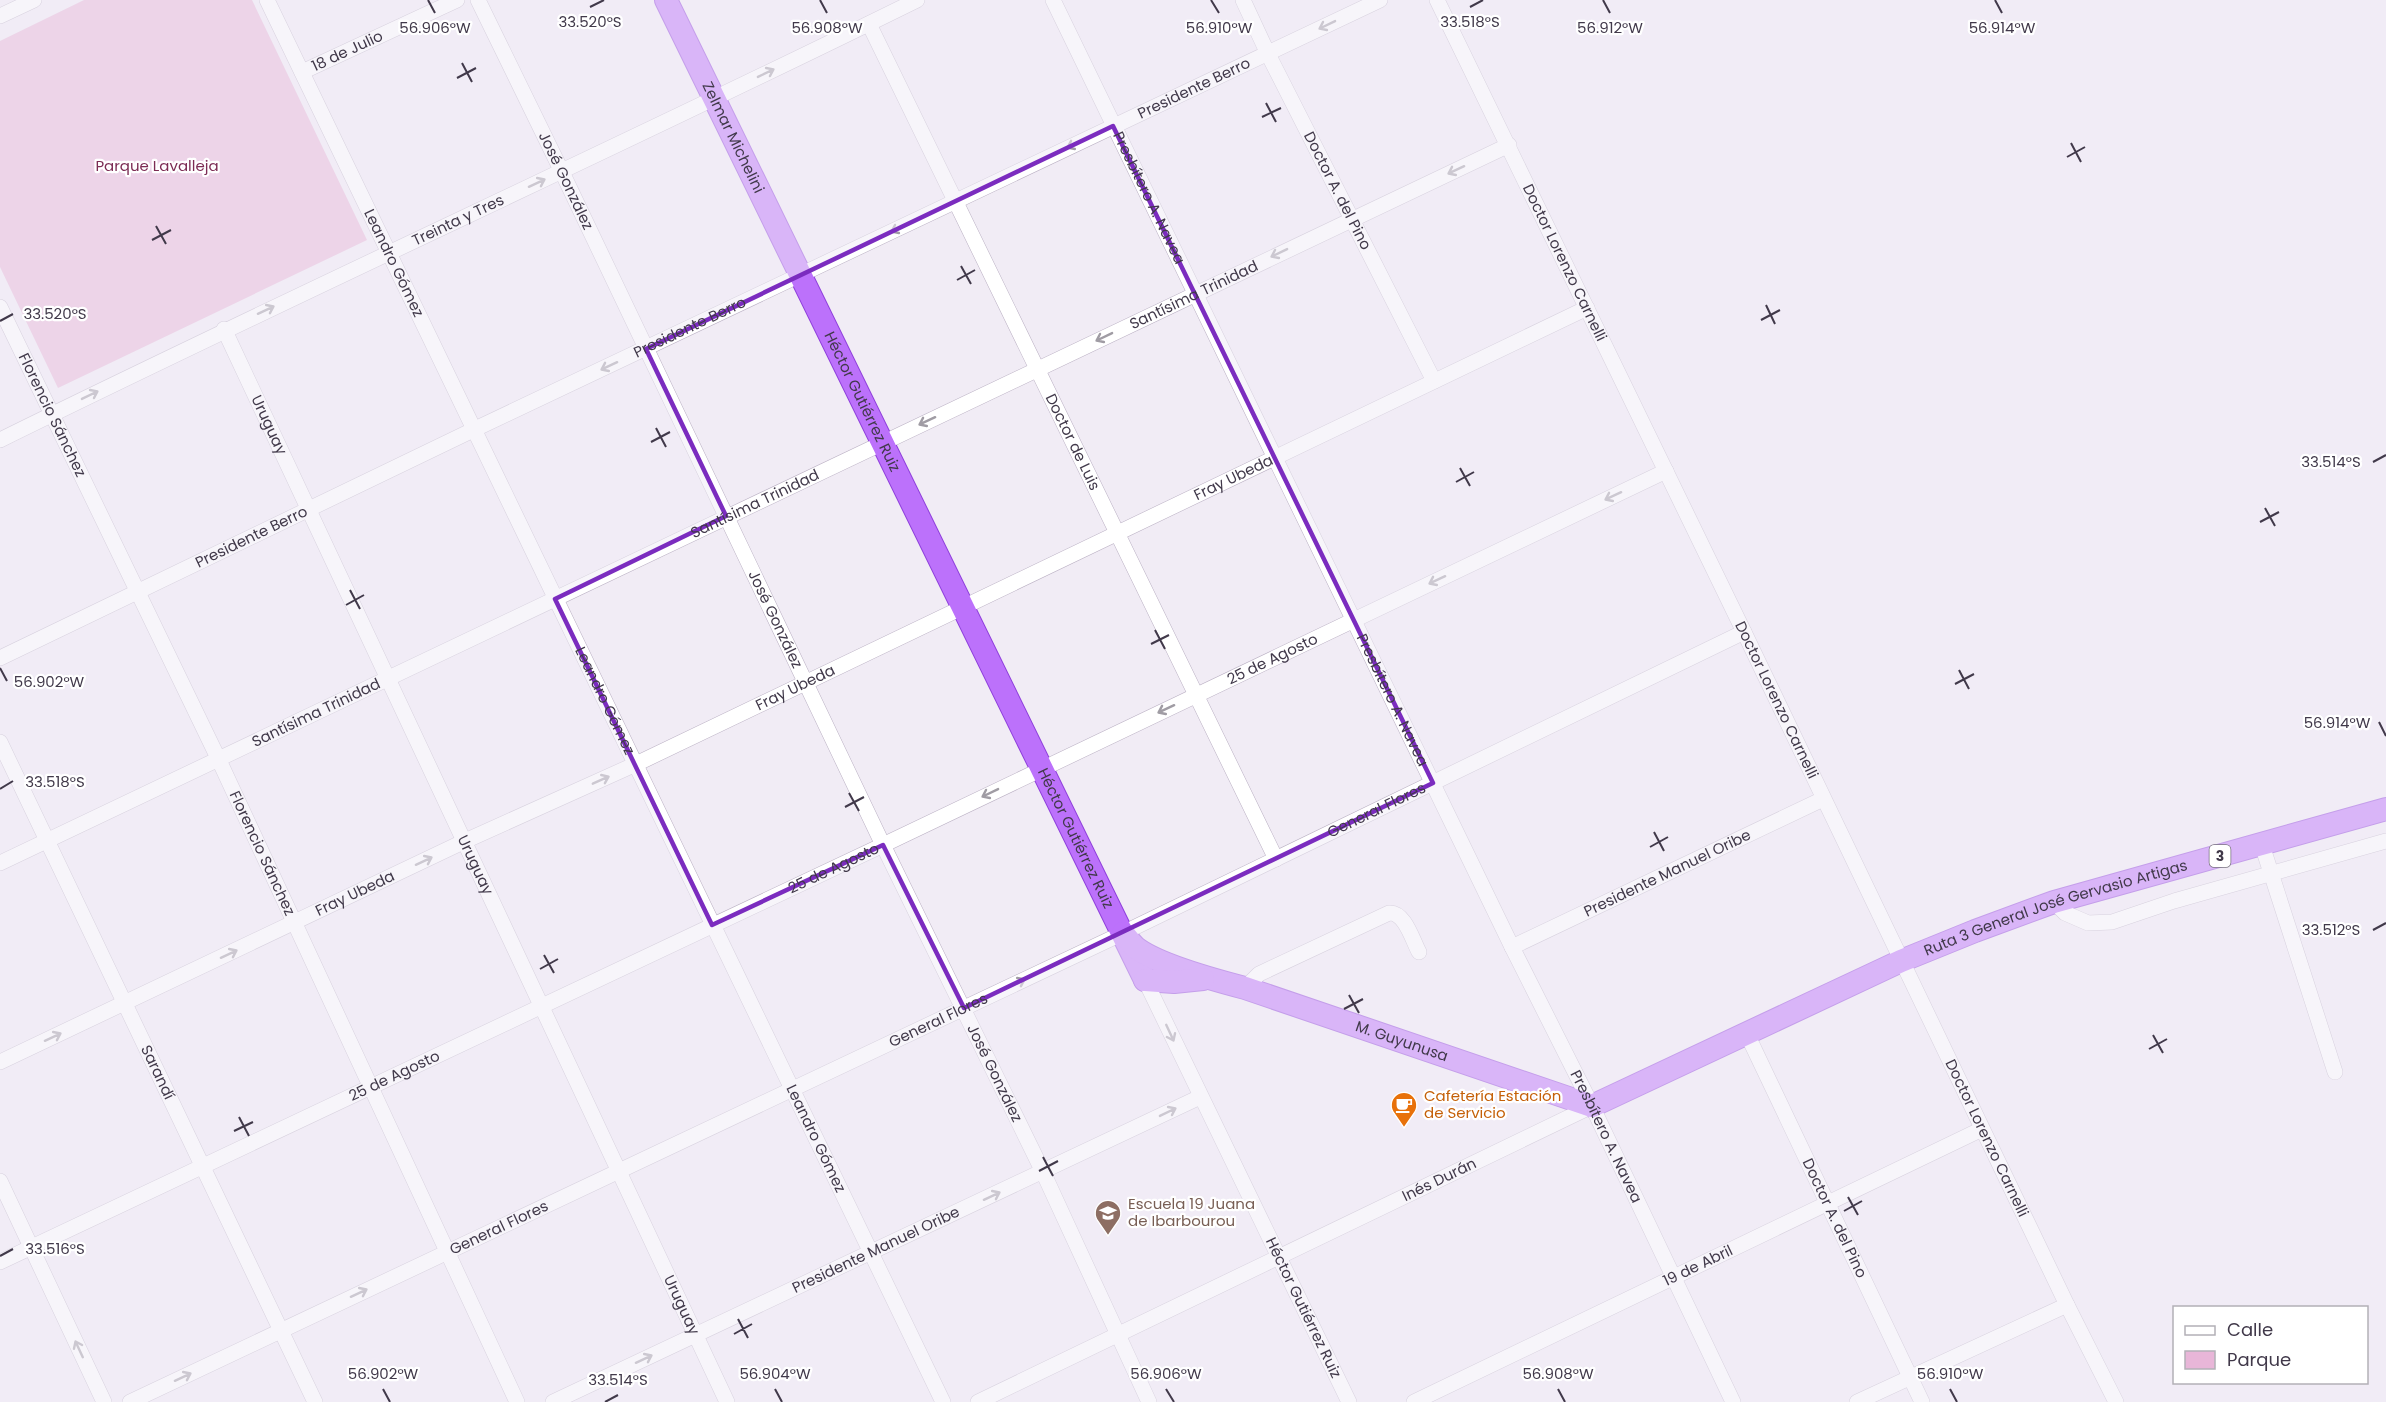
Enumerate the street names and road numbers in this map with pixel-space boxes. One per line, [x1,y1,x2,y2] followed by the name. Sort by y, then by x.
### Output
[308,25,386,76] street label: 18 de Julio
[1134,52,1254,123] street label: Presidente Berro
[697,78,770,197] street label: Zelmar Michelini
[534,128,599,233] street label: José González
[1108,128,1191,268] street label: Presbítero A. Navea
[1299,128,1377,253] street label: Doctor A. del Pino
[1518,180,1612,345] street label: Doctor Lorenzo Carnelli
[408,189,507,251] street label: Treinta y Tres
[359,205,429,321] street label: Leandro Gómez
[1126,255,1261,334] street label: Santísima Trinidad
[630,291,749,362] street label: Presidente Berro
[820,328,906,475] street label: Héctor Gutiérrez Ruiz
[14,349,92,480] street label: Florencio Sánchez
[1041,390,1106,494] street label: Doctor de Luis
[246,391,293,459] street label: Uruguay
[1190,449,1276,505] street label: Fray Ubeda
[687,464,822,543] street label: Santísima Trinidad
[191,500,311,572] street label: Presidente Berro
[743,567,808,672] street label: José González
[1730,617,1824,782] street label: Doctor Lorenzo Carnelli
[1223,628,1321,689] street label: 25 de Agosto
[1352,630,1434,770] street label: Presbítero A. Navea
[570,643,640,758] street label: Leandro Gómez
[752,659,838,715] street label: Fray Ubeda
[248,673,384,752] street label: Santísima Trinidad
[1033,764,1119,912] street label: Héctor Gutiérrez Ruiz
[1324,777,1429,842] street label: General Flores
[225,787,301,919] street label: Florencio Sánchez
[1580,824,1754,921] street label: Presidente Manuel Oribe
[453,832,499,899] street label: Uruguay
[785,837,882,898] street label: 25 de Agosto
[2210,845,2230,867] road number: 3
[1920,854,2190,961] street label: Ruta 3 General José Gervasio Artigas
[312,865,398,921] street label: Fray Ubeda
[885,987,991,1052] street label: General Flores
[1353,1015,1451,1066] street label: M. Guyunusa
[962,1020,1028,1125] street label: José González
[136,1041,180,1103] street label: Sarandí
[345,1045,443,1106] street label: 25 de Agosto
[1941,1056,2034,1220] street label: Doctor Lorenzo Carnelli
[1566,1066,1648,1206] street label: Presbítero A. Navea
[781,1081,852,1196] street label: Leandro Gómez
[1398,1152,1480,1206] street label: Inés Durán
[1798,1155,1872,1281] street label: Doctor A. del Pino
[446,1195,552,1260] street label: General Flores
[789,1201,963,1298] street label: Presidente Manuel Oribe
[1261,1234,1347,1382] street label: Héctor Gutiérrez Ruiz
[1659,1239,1736,1291] street label: 19 de Abril
[659,1272,705,1339] street label: Uruguay

